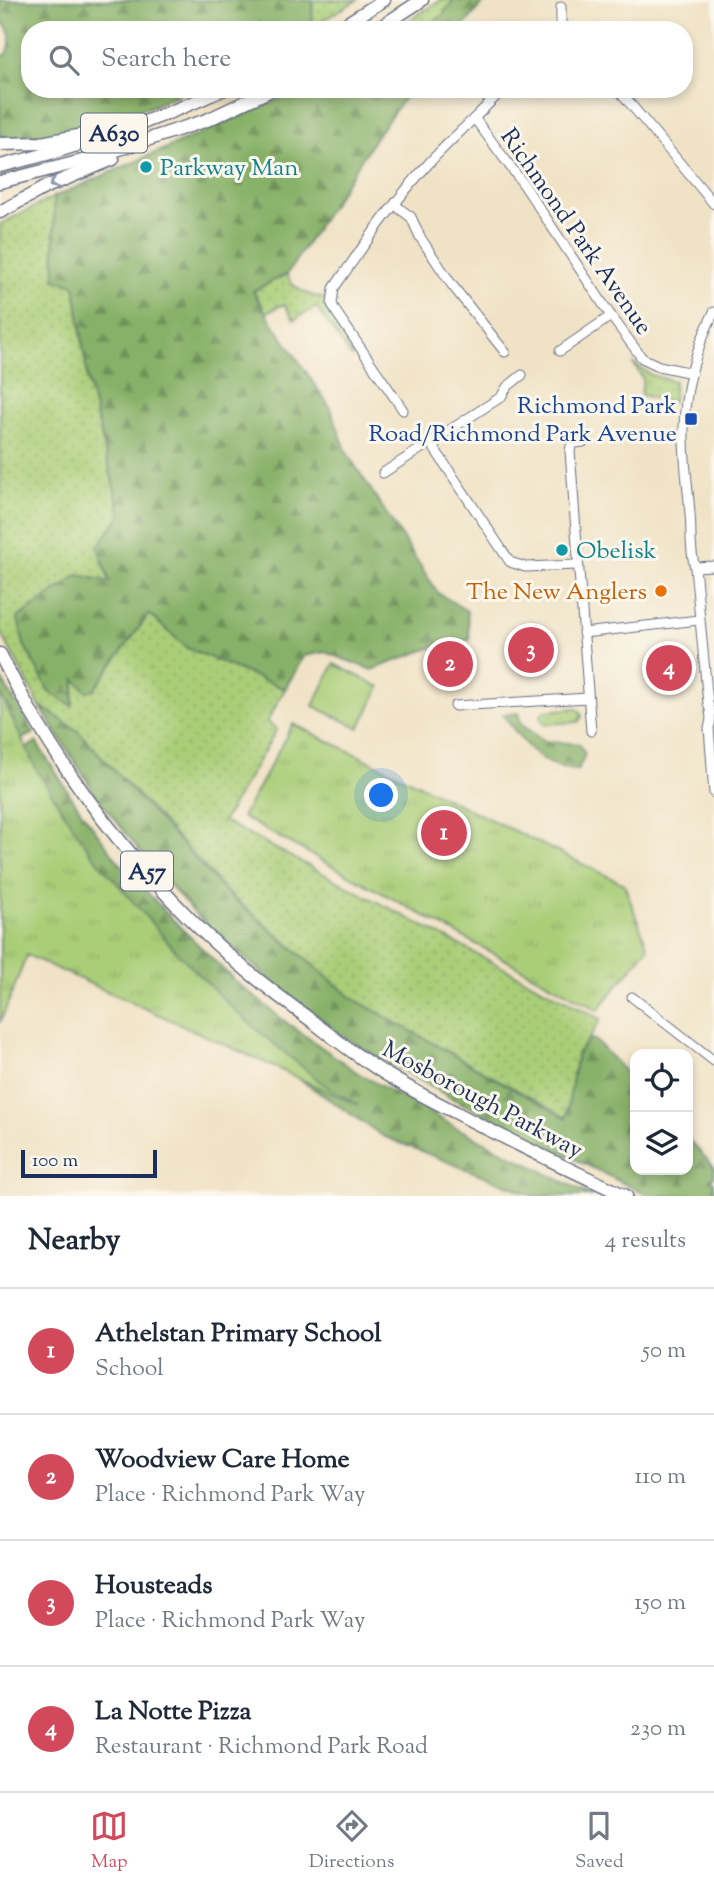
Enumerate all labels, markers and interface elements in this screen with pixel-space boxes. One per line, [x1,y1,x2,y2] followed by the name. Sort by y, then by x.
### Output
[21,21,693,98] search box
[45,41,83,79] icon: search
[101,41,231,78] text: Search here
[81,114,147,152] road number: A630
[491,122,660,342] street label: Richmond Park Avenue
[160,152,298,186] place label: Parkway Man
[138,159,154,175] marker: Parkway Man
[48,176,61,190] one-way arrow
[368,390,677,452] place label: Richmond Park Road/Richmond Park Avenue
[683,411,699,427] marker: Richmond Park Road/Richmond Park Avenue
[576,535,657,569] place label: Obelisk
[554,542,570,558] marker: Obelisk
[466,576,647,610] place label: The New Anglers
[653,583,669,599] marker: The New Anglers
[508,624,554,676] pin: 3
[427,638,473,690] pin: 2
[646,642,692,694] pin: 4
[364,778,398,812] your location
[421,807,467,859] pin: 1
[121,852,173,890] road number: A57
[376,1033,589,1168] street label: Mosborough Parkway
[630,1049,693,1175] map controls
[630,1049,693,1112] button: locate
[630,1112,693,1175] button: layers
[21,1147,158,1179] scale bar
[32,1148,78,1175] text: 100 m
[28,1220,120,1263] text: Nearby
[605,1225,686,1258] text: 4 results
[95,1316,381,1353] text: Athelstan Primary School
[47,1335,55,1368] text: 1
[642,1335,686,1368] text: 50 m
[95,1353,164,1386] text: School
[95,1442,350,1479] text: Woodview Care Home
[46,1461,56,1494] text: 2
[635,1461,686,1494] text: 110 m
[95,1479,366,1512] text: Place · Richmond Park Way
[95,1568,213,1605] text: Housteads
[46,1587,56,1620] text: 3
[634,1587,686,1620] text: 150 m
[95,1605,366,1638] text: Place · Richmond Park Way
[95,1694,251,1731] text: La Notte Pizza
[45,1713,57,1746] text: 4
[630,1713,686,1746] text: 230 m
[95,1731,428,1764] text: Restaurant · Richmond Park Road
[90,1807,128,1876] tab: Map
[309,1807,394,1876] tab: Directions
[575,1807,624,1876] tab: Saved

